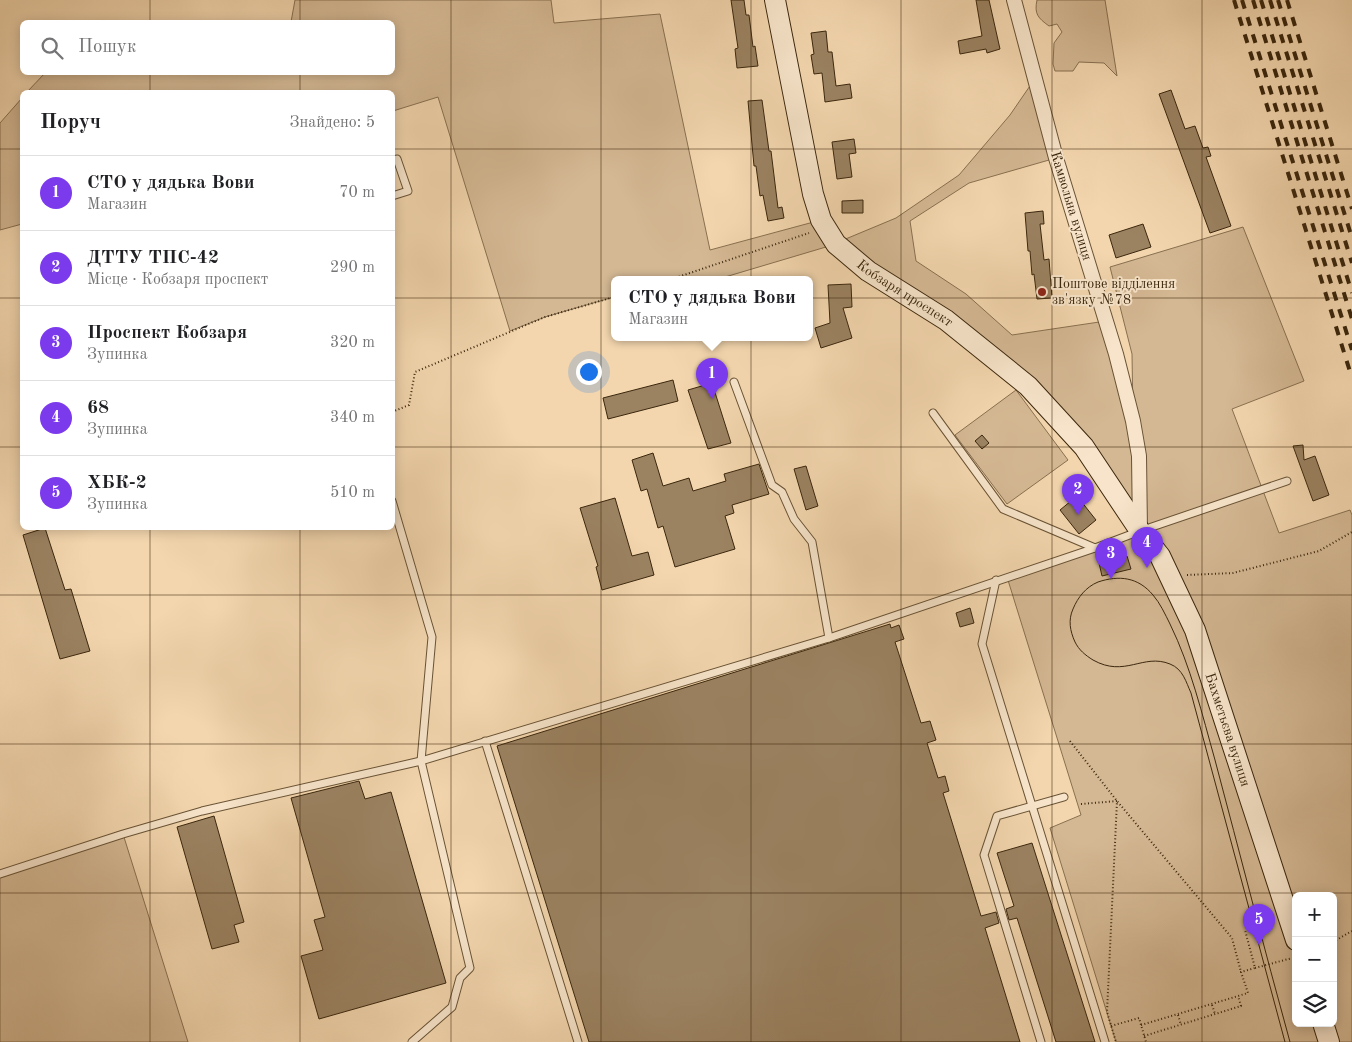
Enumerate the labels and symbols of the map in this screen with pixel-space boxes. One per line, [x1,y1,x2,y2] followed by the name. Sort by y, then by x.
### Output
[1048,150,1094,262] street label: Камвольна вулиця
[854,257,956,330] street label: Кобзаря проспект
[1052,277,1175,307] place label: Поштове відділення зв'язку №78
[1036,286,1048,298] marker: Поштове відділення зв'язку №78
[696,358,728,399] pin: 1
[576,359,602,385] your location
[1062,474,1094,515] pin: 2
[1131,527,1163,568] pin: 4
[1095,538,1127,579] pin: 3
[1202,671,1253,788] street label: Бахметьєва вулиця
[1243,904,1275,945] pin: 5

